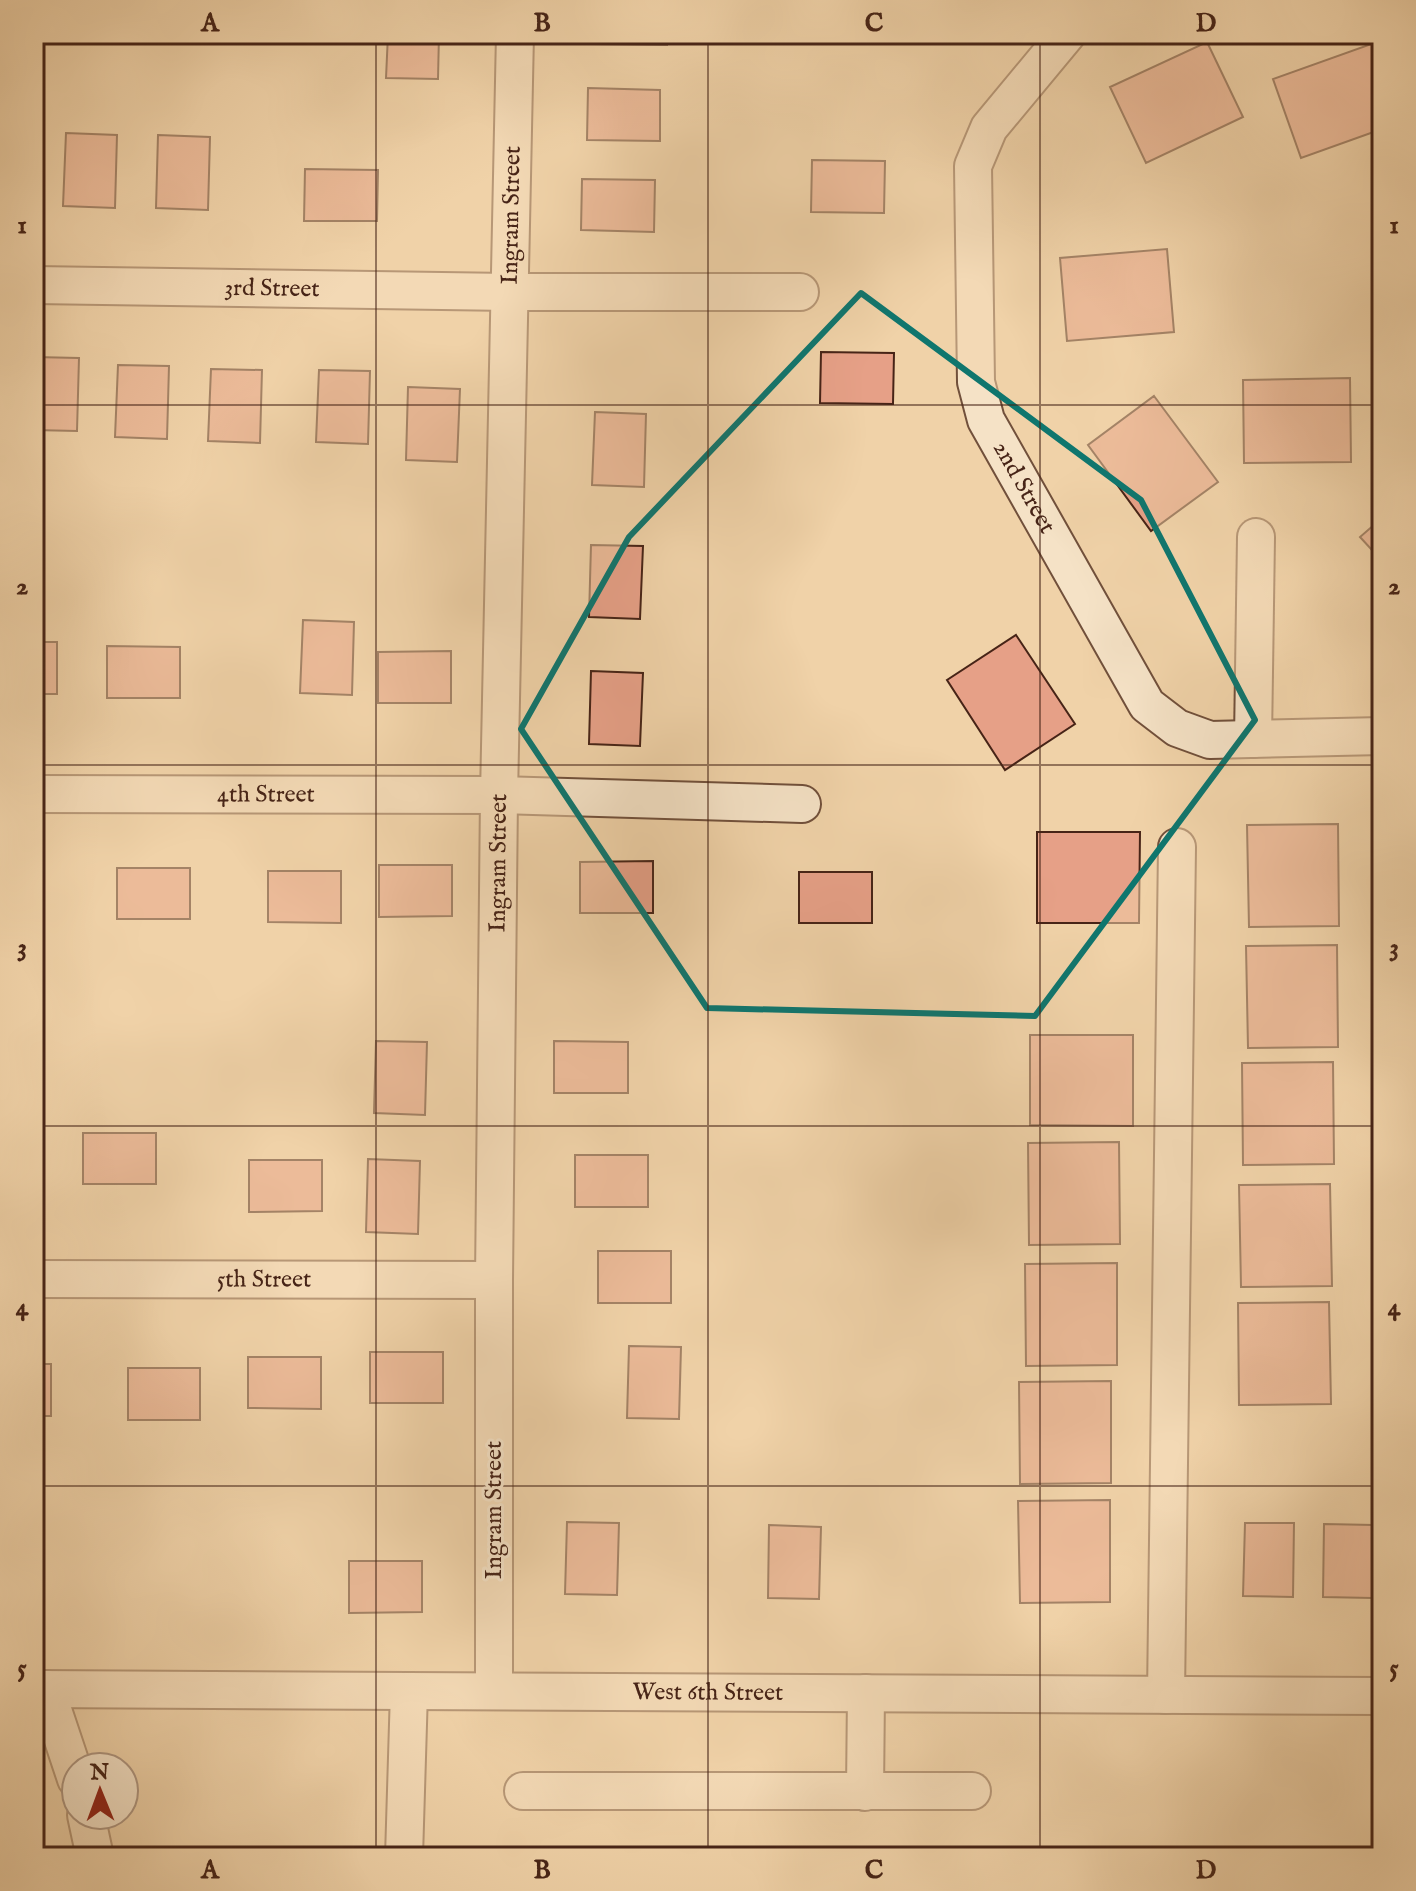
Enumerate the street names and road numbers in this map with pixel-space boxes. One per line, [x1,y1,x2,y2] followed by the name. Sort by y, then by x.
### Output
[494,145,528,285] street label: Ingram Street
[224,272,320,305] street label: 3rd Street
[986,435,1063,539] street label: 2nd Street
[217,779,315,810] street label: 4th Street
[482,793,515,933] street label: Ingram Street
[217,1264,311,1295] street label: 5th Street
[479,1441,510,1579] street label: Ingram Street
[633,1677,783,1708] street label: West 6th Street

